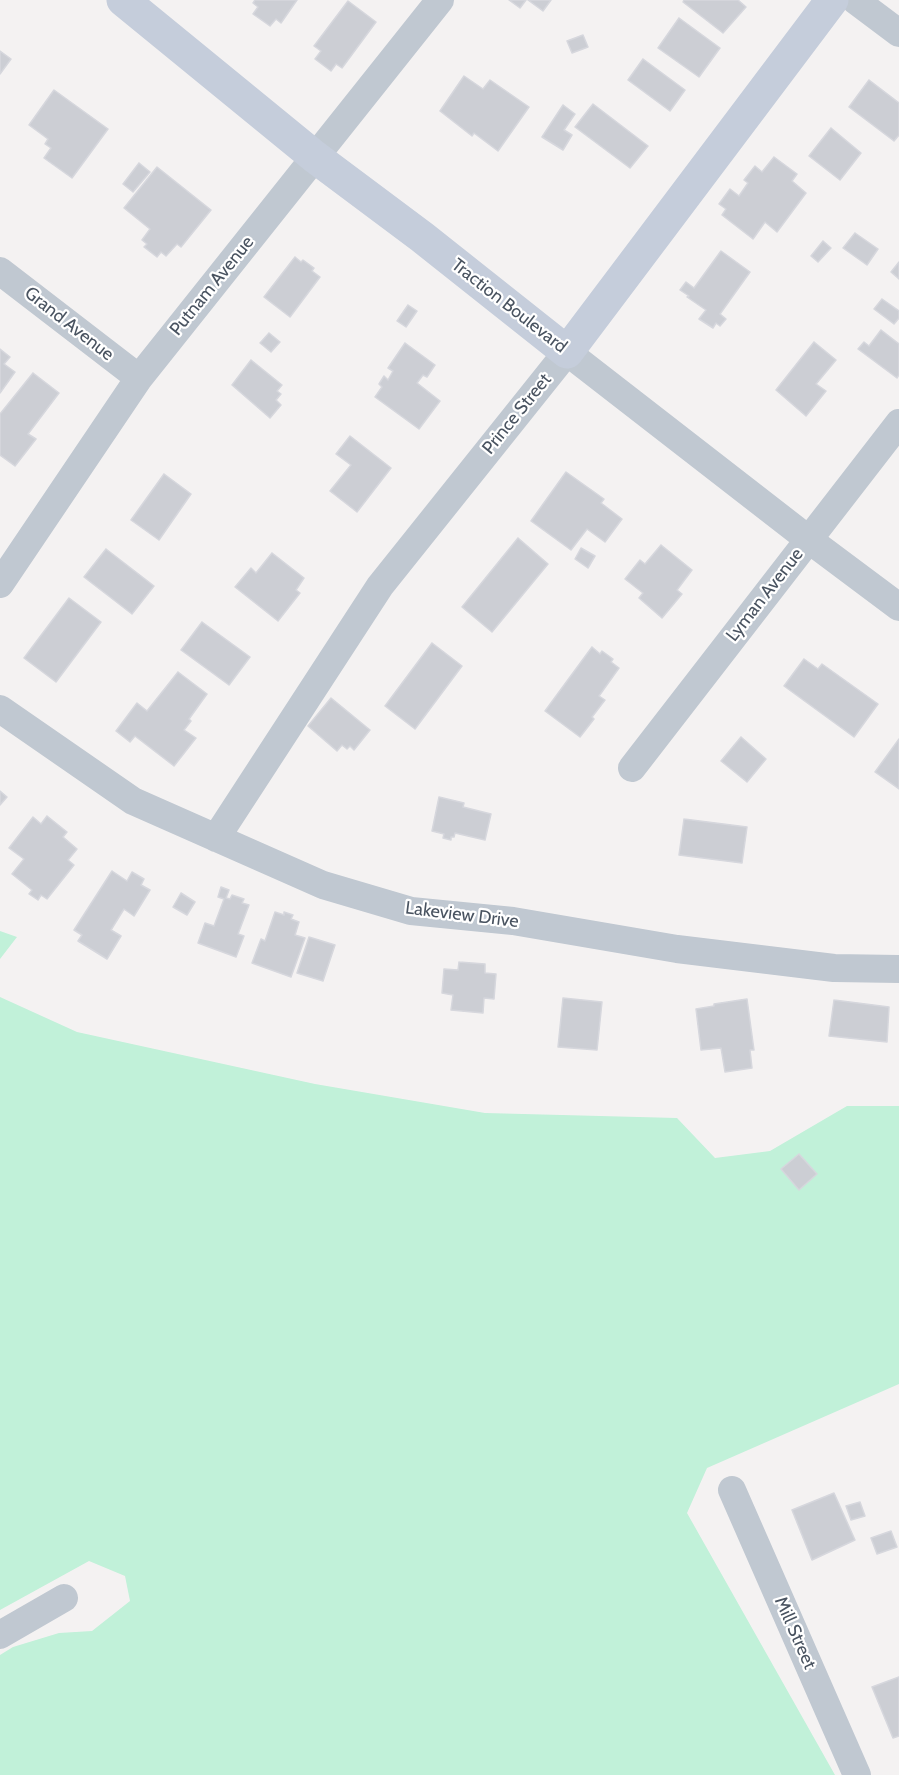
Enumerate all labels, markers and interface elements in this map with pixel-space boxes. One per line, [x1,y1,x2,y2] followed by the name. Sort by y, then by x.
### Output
[165,232,259,340] street label: Putnam Avenue
[447,254,571,358] street label: Traction Boulevard
[20,282,118,366] street label: Grand Avenue
[478,369,556,459] street label: Prince Street
[722,544,808,646] street label: Lyman Avenue
[404,897,520,933] street label: Lakeview Drive
[769,1593,821,1673] street label: Mill Street

